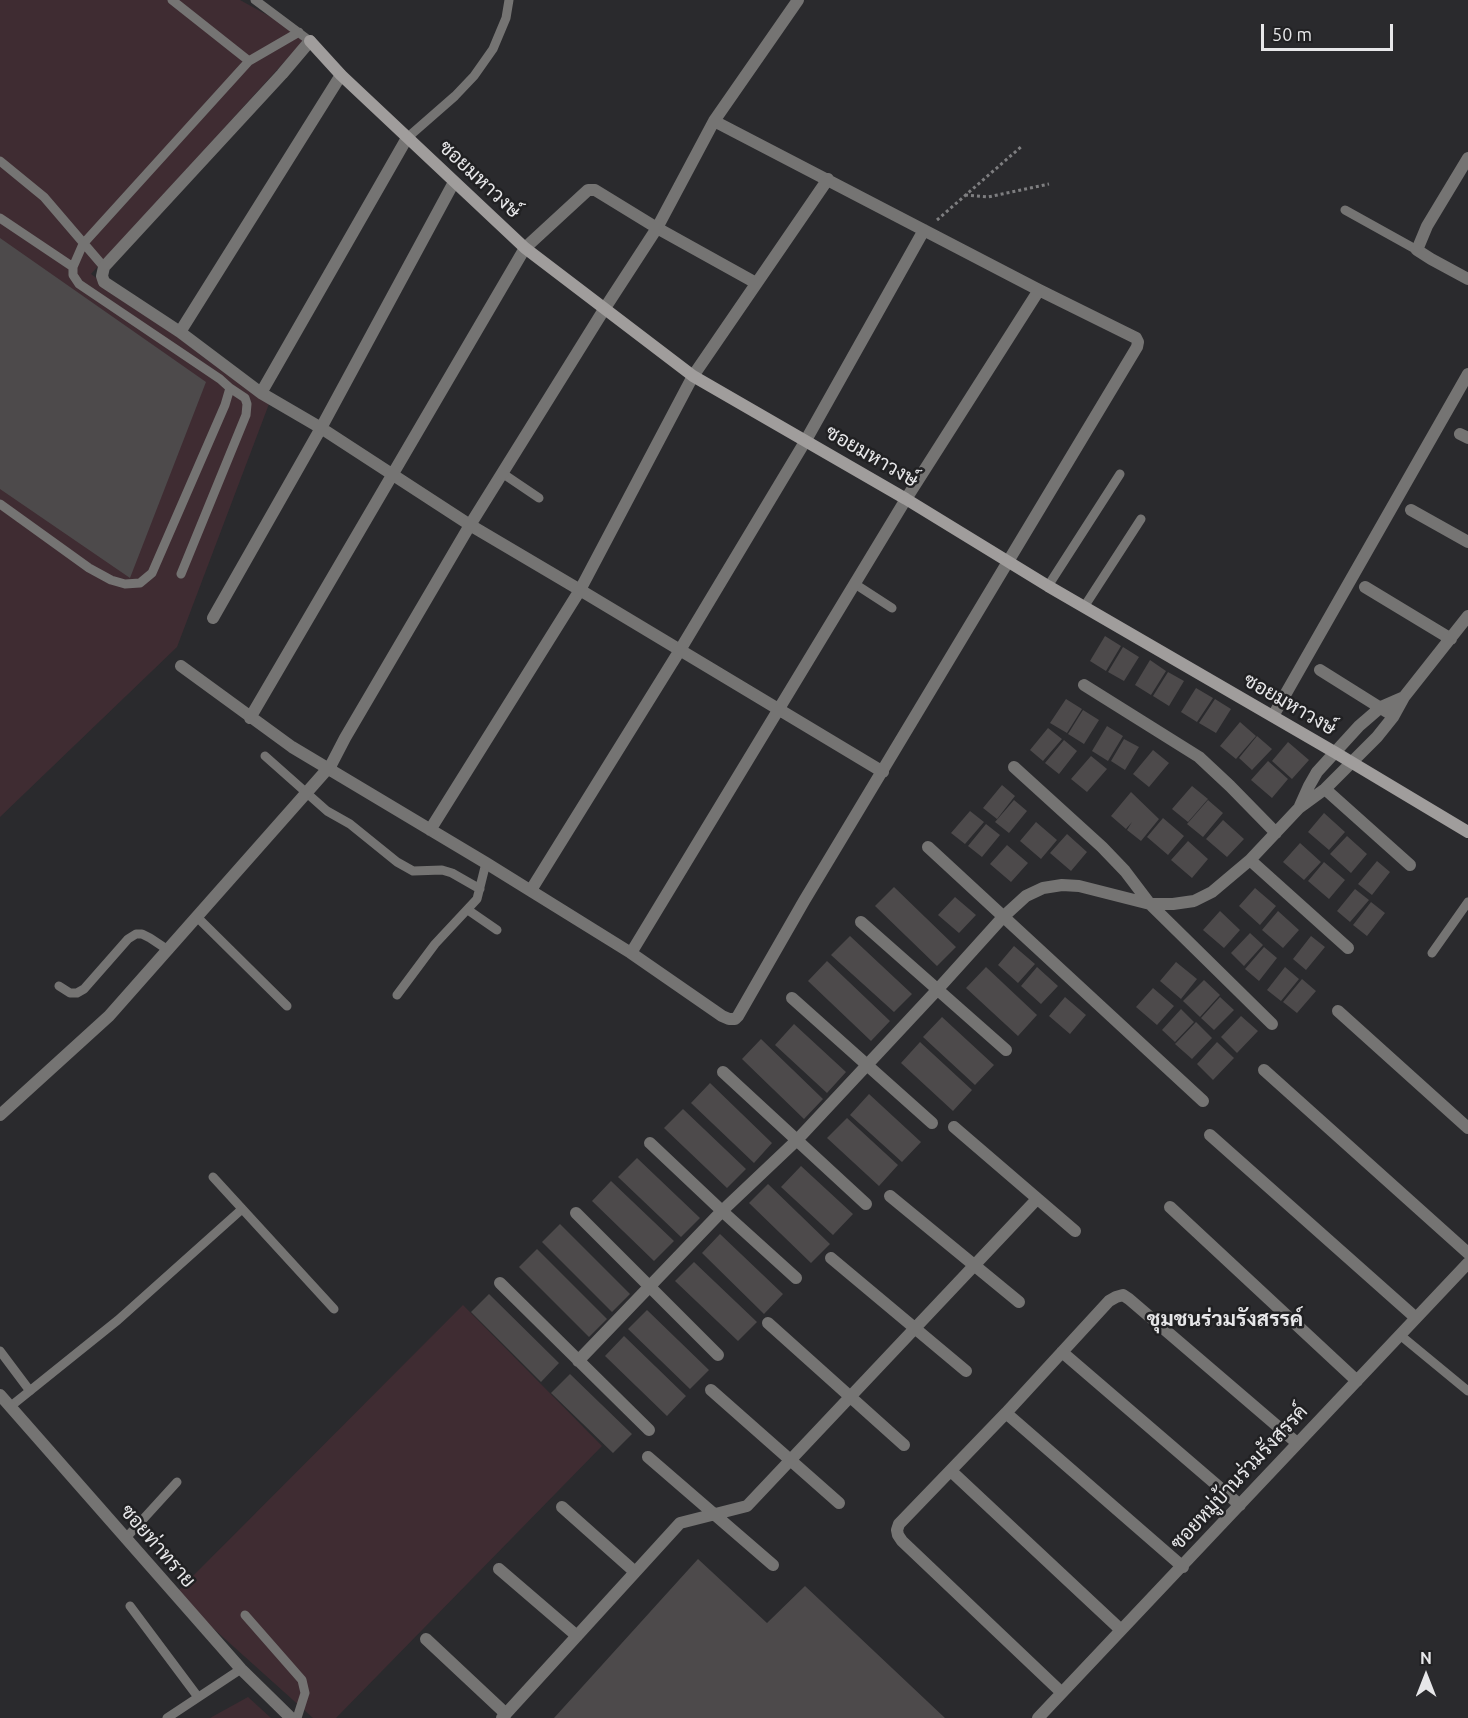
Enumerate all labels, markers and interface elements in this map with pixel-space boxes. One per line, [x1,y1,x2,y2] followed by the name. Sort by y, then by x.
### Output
[1264,12,1396,50] scale bar
[1272,24,1312,44] text: 50 m
[434,135,526,223] street label: ซอยมหาวงษ์
[821,420,923,492] street label: ซอยมหาวงษ์
[1239,668,1341,740] street label: ซอยมหาวงษ์
[1147,1306,1303,1332] district label: ชุมชนร่วมรังสรรค์
[1165,1399,1313,1555] street label: ซอยหมู่บ้านร่วมรังสรรค์
[115,1500,201,1592] street label: ซอยท่าทราย
[1396,1646,1456,1706] north arrow
[1420,1649,1432,1667] text: N

